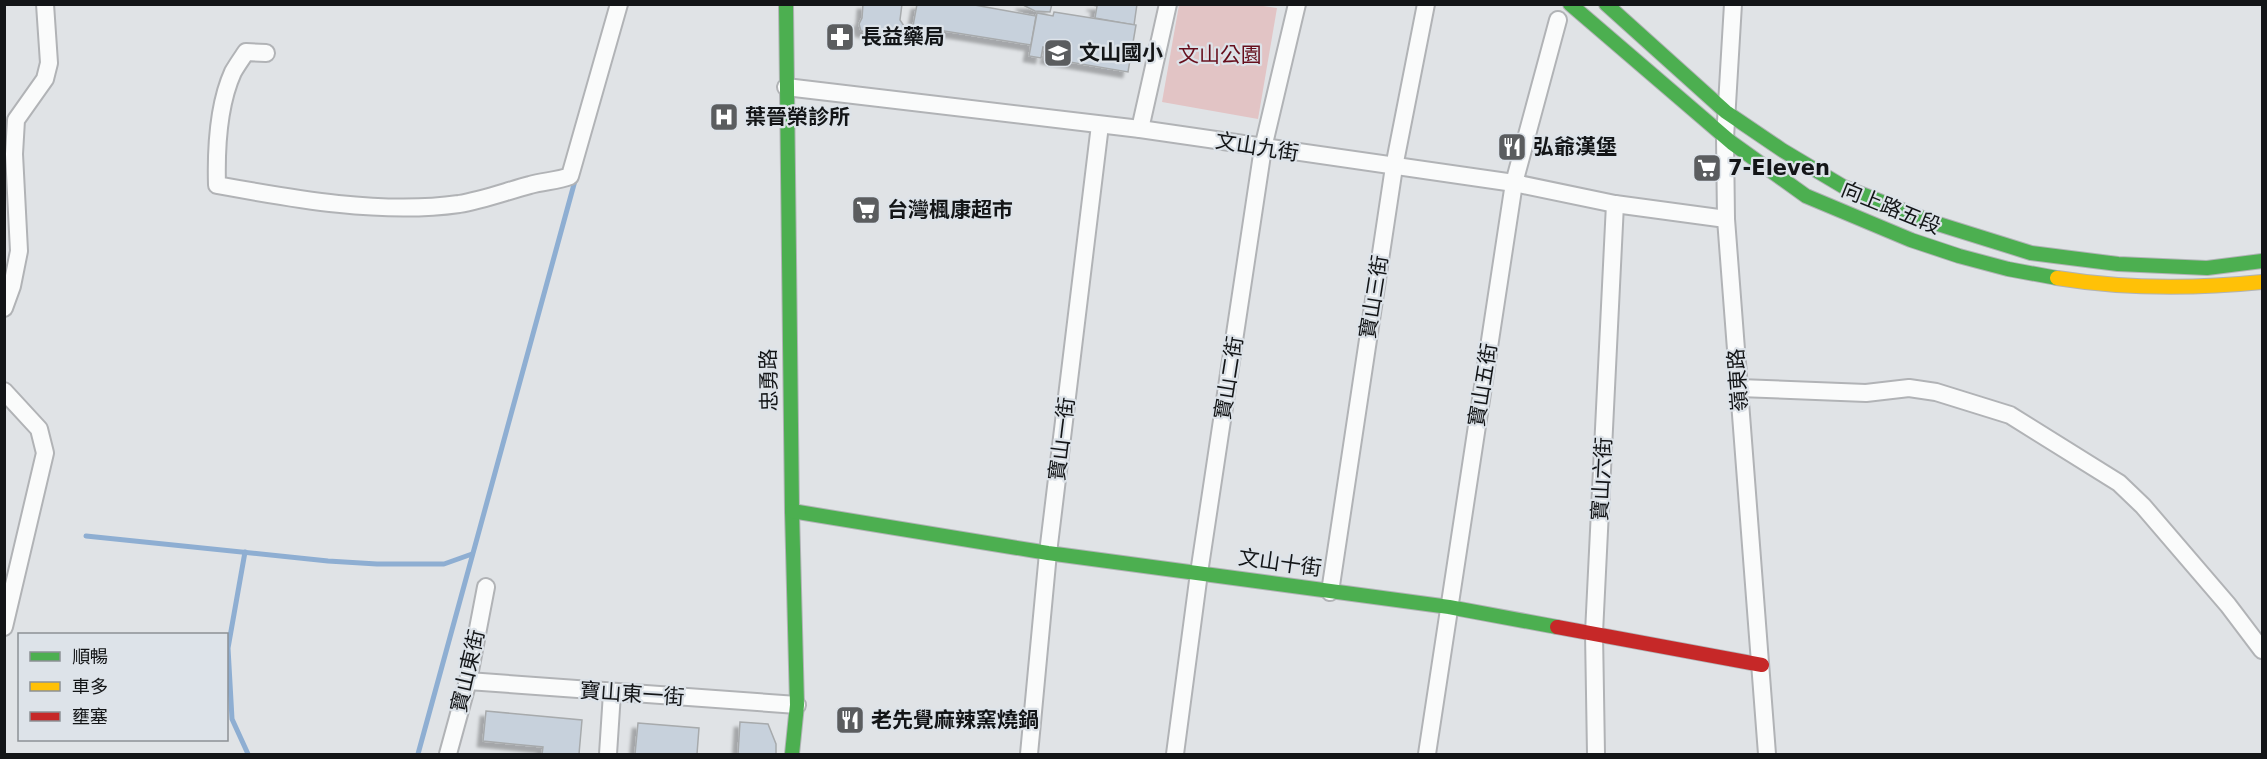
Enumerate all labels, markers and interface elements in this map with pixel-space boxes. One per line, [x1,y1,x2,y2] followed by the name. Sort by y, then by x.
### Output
[824,21,856,53] pharmacy icon: 長益藥局
[861,25,945,49] place label: 長益藥局
[1042,37,1074,69] school or university icon: 文山國小
[1079,41,1163,65] place label: 文山國小
[1178,43,1262,67] park label: 文山公園
[708,101,740,133] hospital icon: 葉晉榮診所
[745,105,850,129] place label: 葉晉榮診所
[1214,129,1300,165] street label: 文山九街
[1496,131,1528,163] restaurant icon: 弘爺漢堡
[1533,135,1617,159] place label: 弘爺漢堡
[1691,152,1723,184] supermarket icon: 7-Eleven
[1728,156,1830,180] place label: 7-Eleven
[1838,177,1944,239] street label: 向上路五段
[850,194,882,226] supermarket icon: 台灣楓康超市
[887,198,1013,222] place label: 台灣楓康超市
[1356,254,1392,340] street label: 寶山三街
[1211,335,1247,421] street label: 寶山二街
[1465,342,1501,428] street label: 寶山五街
[756,348,782,412] street label: 忠勇路
[1724,348,1752,412] street label: 嶺東路
[1045,396,1079,482] street label: 寶山一街
[1588,436,1616,522] street label: 寶山六街
[1237,545,1323,581] street label: 文山十街
[447,627,489,715] street label: 寶山東街
[18,633,228,741] legend
[72,646,108,667] text: 順暢
[72,676,108,697] text: 車多
[579,678,685,710] street label: 寶山東一街
[834,704,866,736] restaurant icon: 老先覺麻辣窯燒鍋
[72,706,108,727] text: 壅塞
[871,708,1039,732] place label: 老先覺麻辣窯燒鍋

